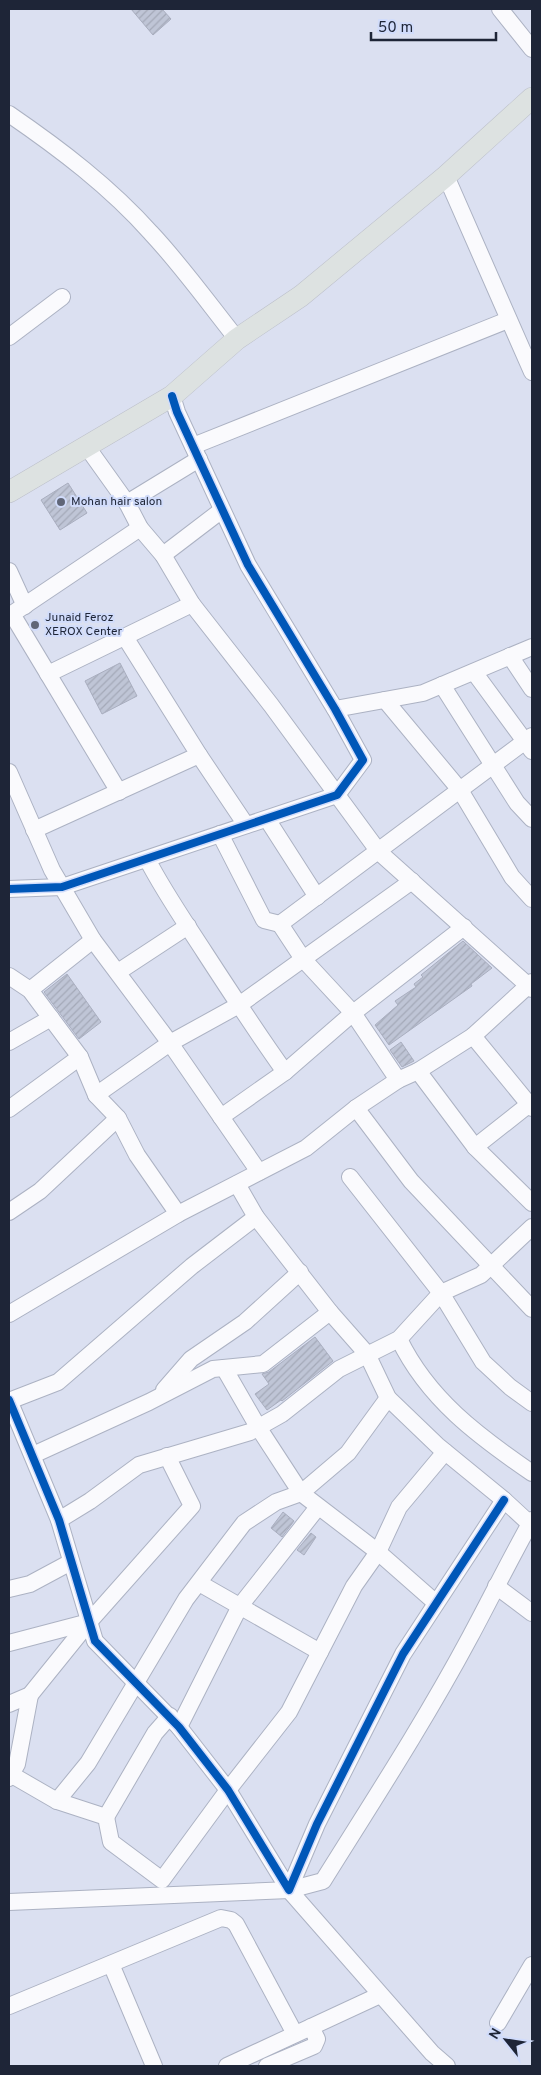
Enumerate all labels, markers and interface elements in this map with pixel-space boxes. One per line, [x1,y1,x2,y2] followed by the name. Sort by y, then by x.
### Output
[371,10,496,42] scale bar
[378,19,413,38] text: 50 m
[71,494,162,510] place label: Mohan hair salon
[55,496,67,508] marker: Mohan hair salon
[45,610,123,640] place label: Junaid Feroz XEROX Center
[29,619,41,631] marker: Junaid Feroz XEROX Center
[481,2015,531,2065] north arrow
[486,2026,506,2043] text: N

